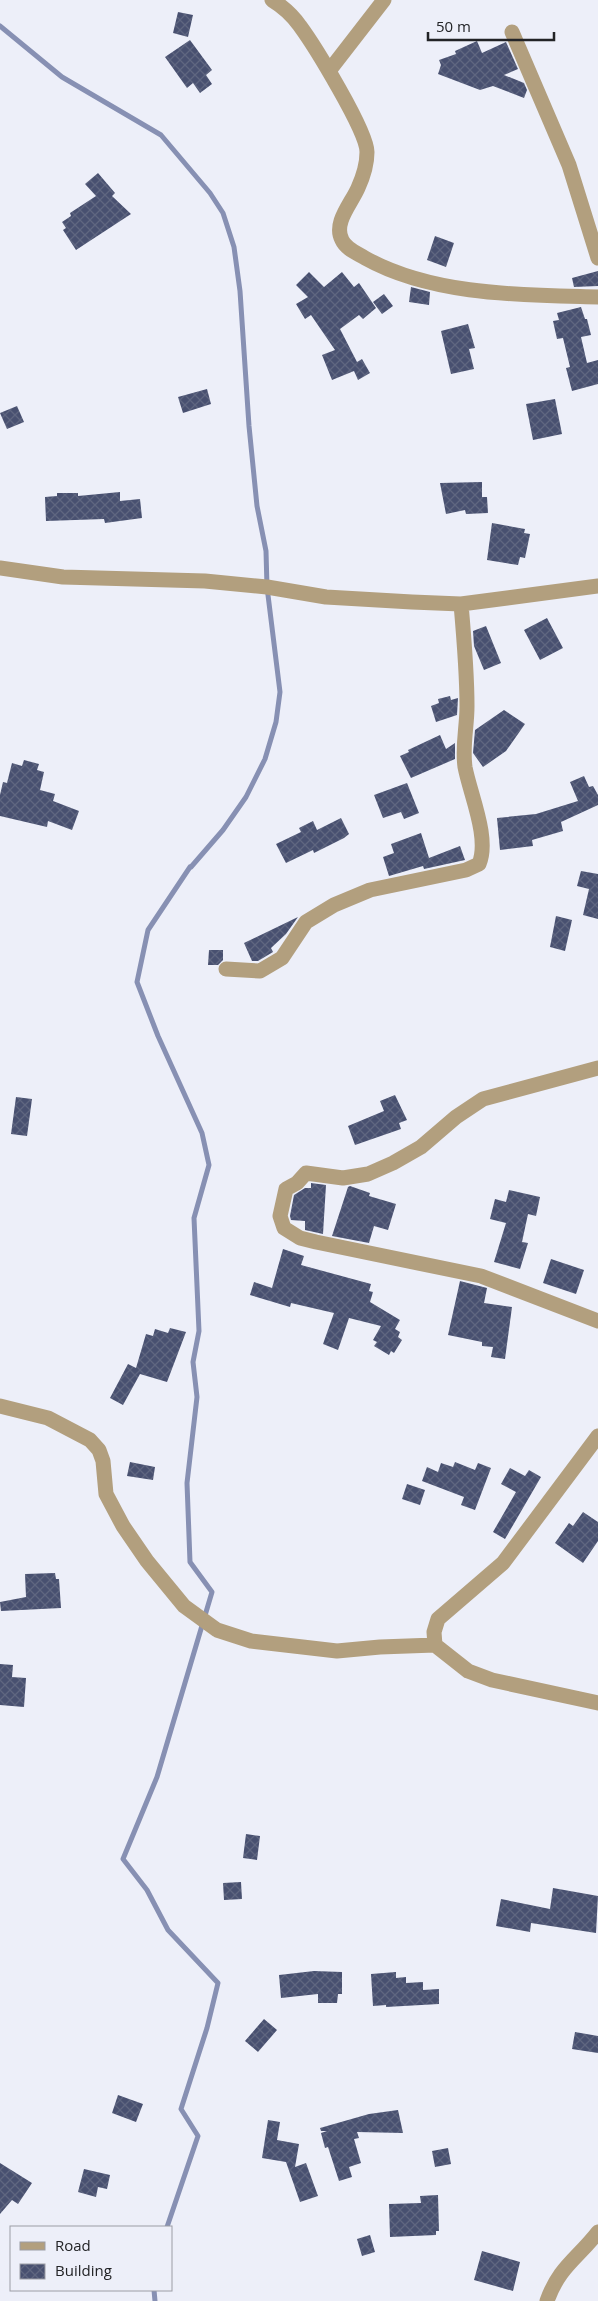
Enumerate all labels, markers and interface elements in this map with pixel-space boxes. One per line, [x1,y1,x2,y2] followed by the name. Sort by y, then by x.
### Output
[428,10,554,42] scale bar
[436,16,471,36] text: 50 m
[10,2226,172,2291] legend
[55,2235,91,2255] text: Road
[55,2260,112,2280] text: Building

